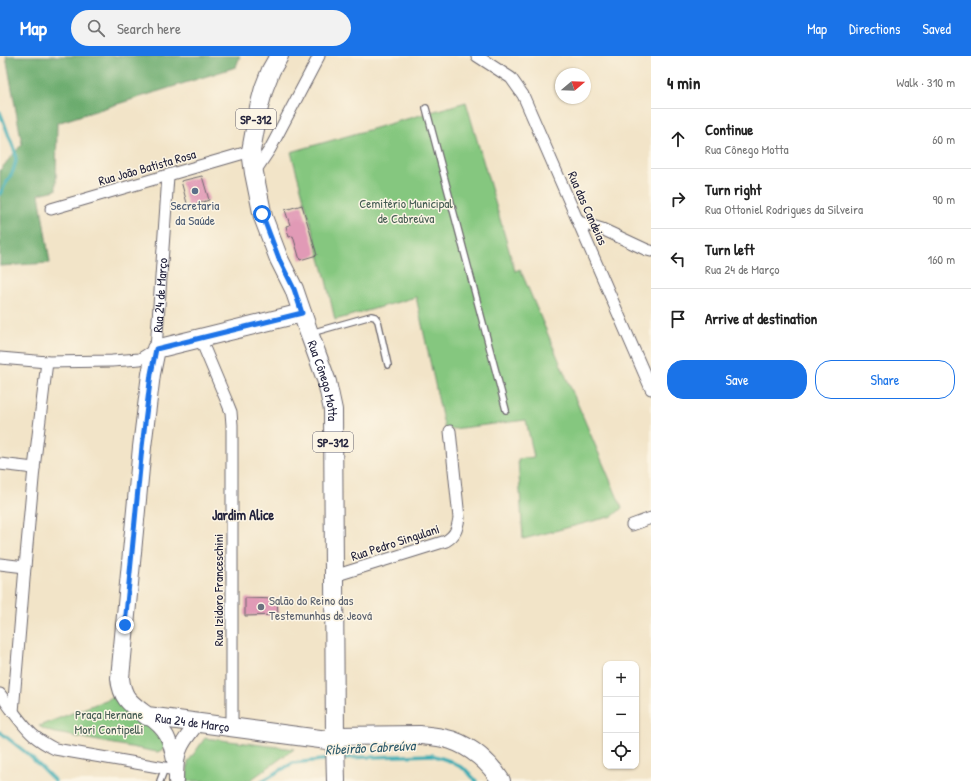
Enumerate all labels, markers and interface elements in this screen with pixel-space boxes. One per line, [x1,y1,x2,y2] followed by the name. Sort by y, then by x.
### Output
[71,10,351,46] search box
[20,15,47,41] text: Map
[85,17,107,39] icon: search
[117,18,181,39] text: Search here
[807,19,827,38] text: Map
[849,19,900,38] text: Directions
[922,19,951,38] text: Saved
[555,68,591,104] north arrow
[667,71,700,94] text: 4 min
[896,73,955,91] text: Walk · 310 m
[236,109,276,129] road number: SP-312
[705,119,753,140] text: Continue
[667,128,689,150] icon: ahead
[932,130,955,148] text: 60 m
[705,140,789,158] text: Rua Cônego Motta
[96,145,198,189] street label: Rua João Batista Rosa
[564,168,612,248] street label: Rua das Candeias
[705,179,761,200] text: Turn right
[190,186,200,196] marker: Secretaria da Saúde
[667,188,689,210] icon: right
[933,190,955,208] text: 90 m
[359,194,453,227] park label: Cemitério Municipal de Cabreúva
[171,196,219,229] place label: Secretaria da Saúde
[705,200,863,218] text: Rua Ottoniel Rodrigues da Silveira
[253,205,271,223] route start
[705,239,755,260] text: Turn left
[667,248,689,270] icon: left
[927,250,955,268] text: 160 m
[148,257,171,333] street label: Rua 24 de Março
[705,260,780,278] text: Rua 24 de Março
[667,308,689,330] icon: arrive
[705,308,817,329] text: Arrive at destination
[303,338,342,421] street label: Rua Cônego Motta
[667,360,807,399] button: Save
[815,360,955,399] button: Share
[313,432,353,452] road number: SP-312
[212,505,274,524] district label: Jardim Alice
[348,519,442,565] street label: Rua Pedro Singulani
[209,534,227,646] street label: Rua Izidoro Franceschini
[269,591,372,624] place label: Salão do Reino das Testemunhas de Jeová
[256,602,266,612] marker: Salão do Reino das Testemunhas de Jeová
[116,616,134,634] route end
[603,661,639,769] map controls
[603,661,639,697] button: +
[603,697,639,733] button: −
[75,705,143,738] park label: Praça Hernane Mori Contipelli
[154,708,231,736] street label: Rua 24 de Março
[603,733,639,769] button: locate
[324,735,417,759] water label: Ribeirão Cabreúva

